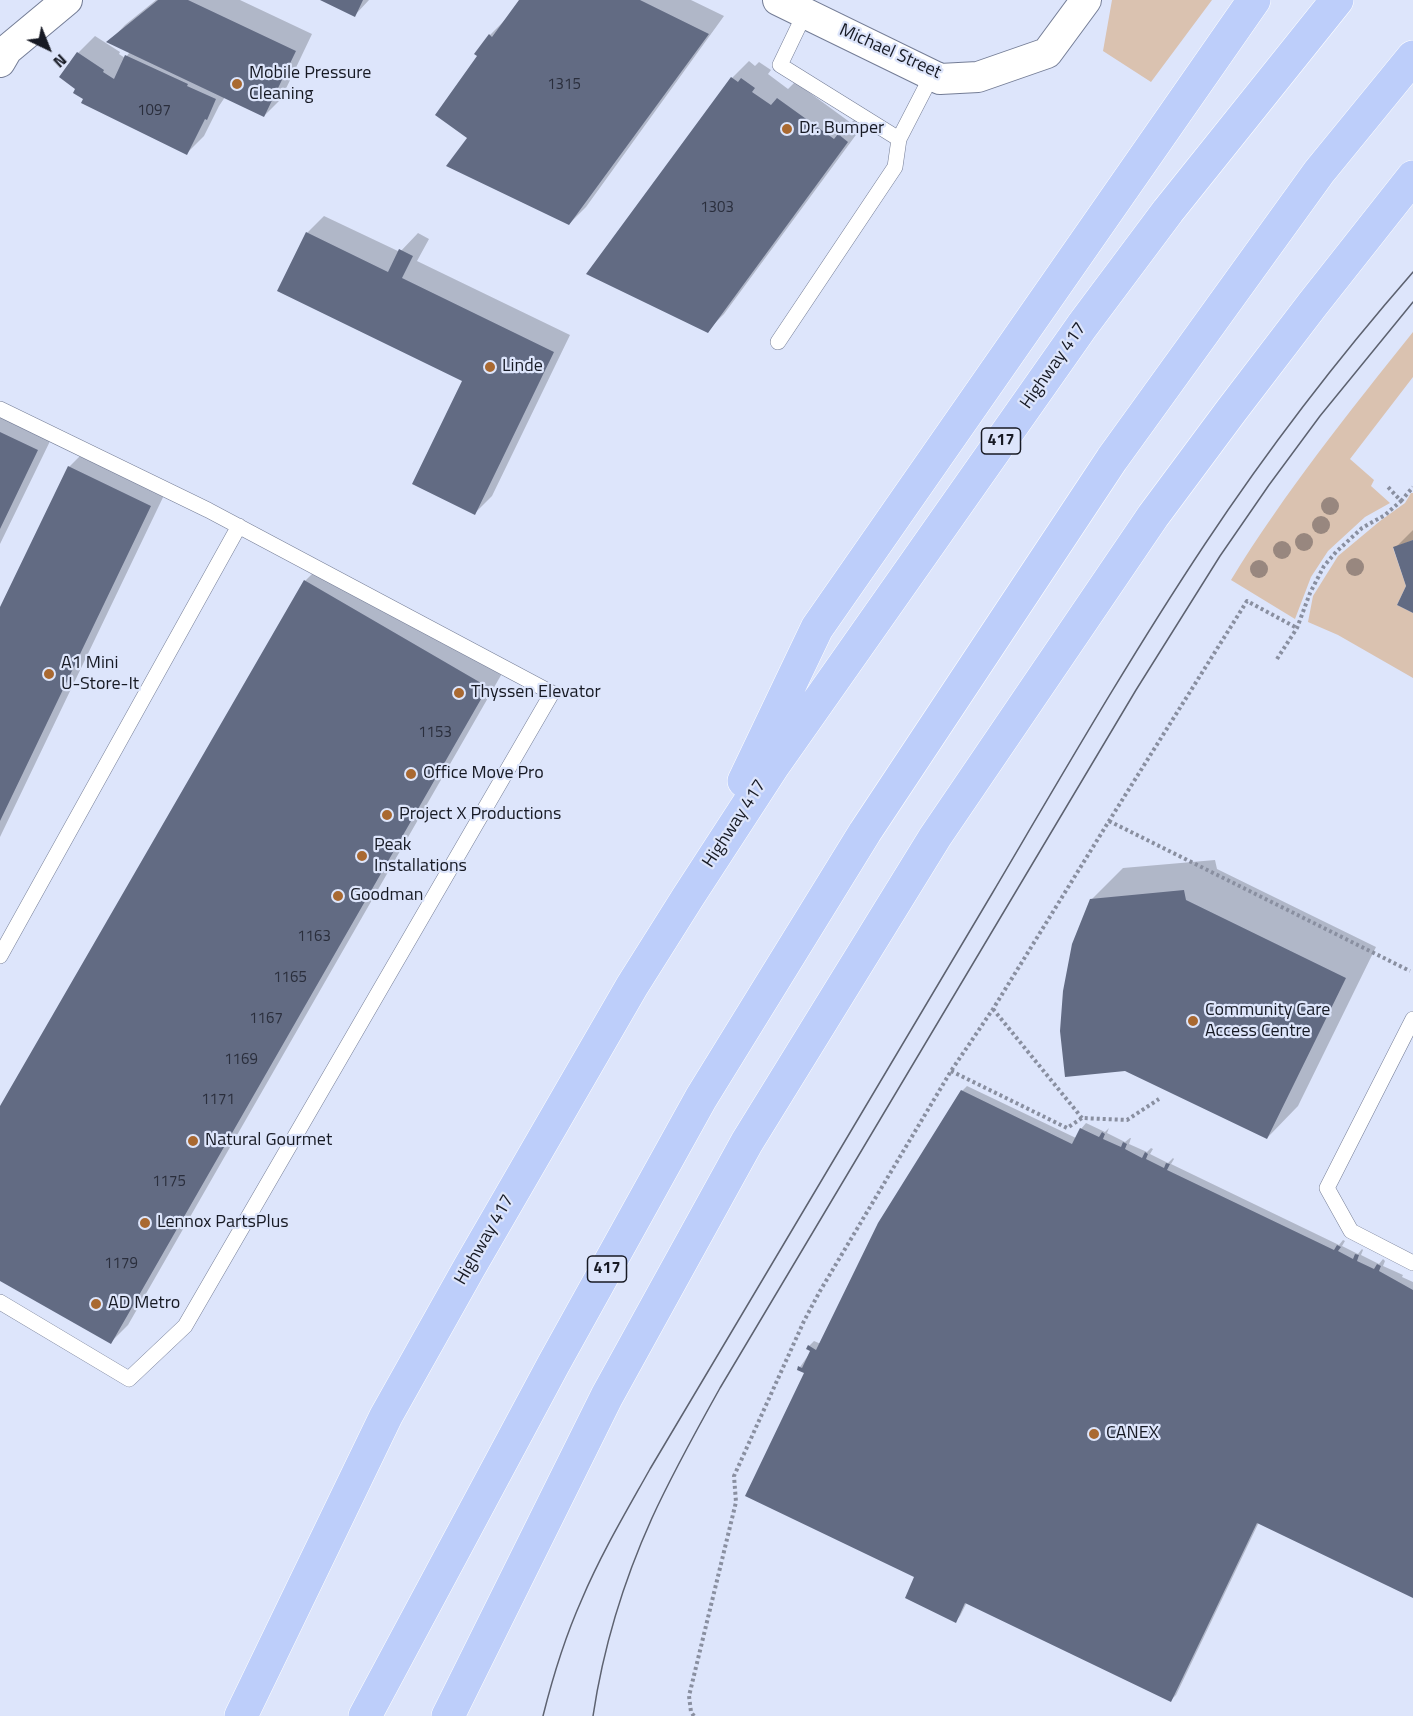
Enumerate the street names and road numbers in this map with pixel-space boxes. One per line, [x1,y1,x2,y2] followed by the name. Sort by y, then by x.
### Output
[836,20,944,84] street label: Michael Street
[1016,319,1092,413] street label: Highway 417
[982,428,1020,454] road number: 417
[699,776,771,872] street label: Highway 417
[451,1191,519,1289] street label: Highway 417
[588,1256,626,1282] road number: 417

